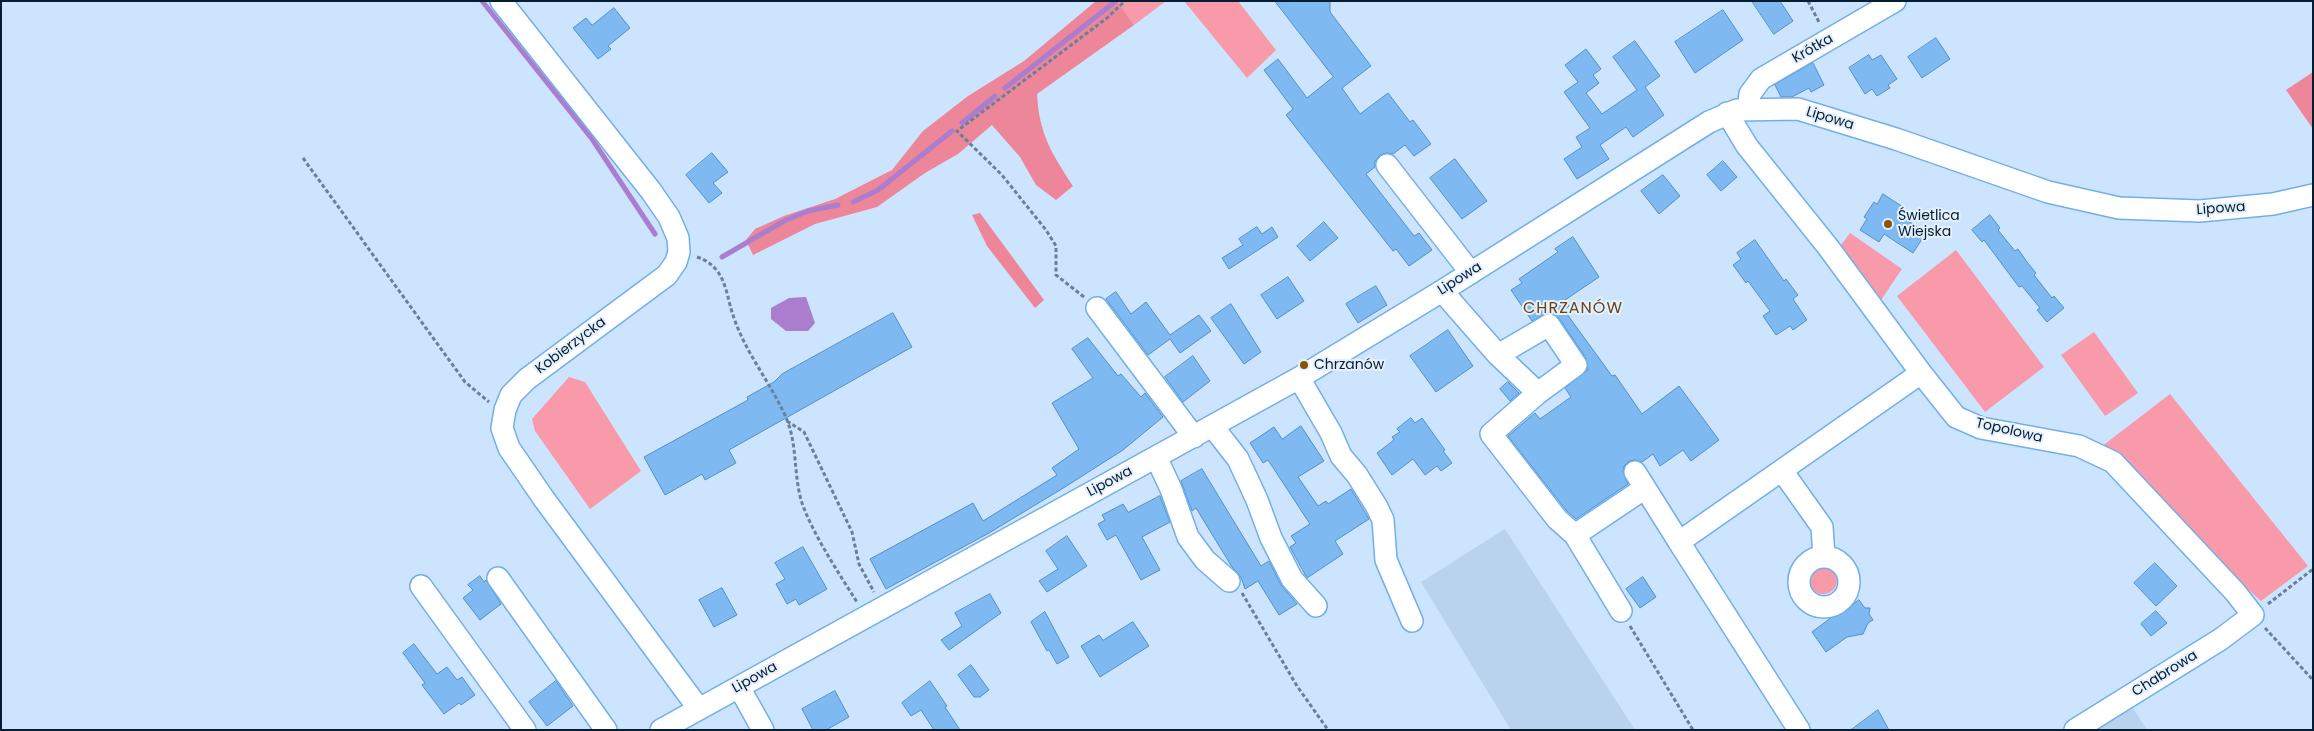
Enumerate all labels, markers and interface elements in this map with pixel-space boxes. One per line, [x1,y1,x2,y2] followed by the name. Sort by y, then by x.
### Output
[1790,31,1836,67] street label: Krótka
[1804,104,1856,134] street label: Lipowa
[2196,199,2246,219] street label: Lipowa
[1898,208,1960,240] place label: Świetlica Wiejska
[1882,218,1894,230] marker: Świetlica Wiejska
[1435,259,1485,299] street label: Lipowa
[1522,299,1624,319] district label: CHRZANÓW
[533,314,609,378] street label: Kobierzycka
[1314,357,1384,373] place label: Chrzanów
[1298,359,1310,371] marker: Chrzanów
[1974,415,2044,447] street label: Topolowa
[1084,463,1136,501] street label: Lipowa
[2129,647,2201,701] street label: Chabrowa
[730,659,780,697] street label: Lipowa

